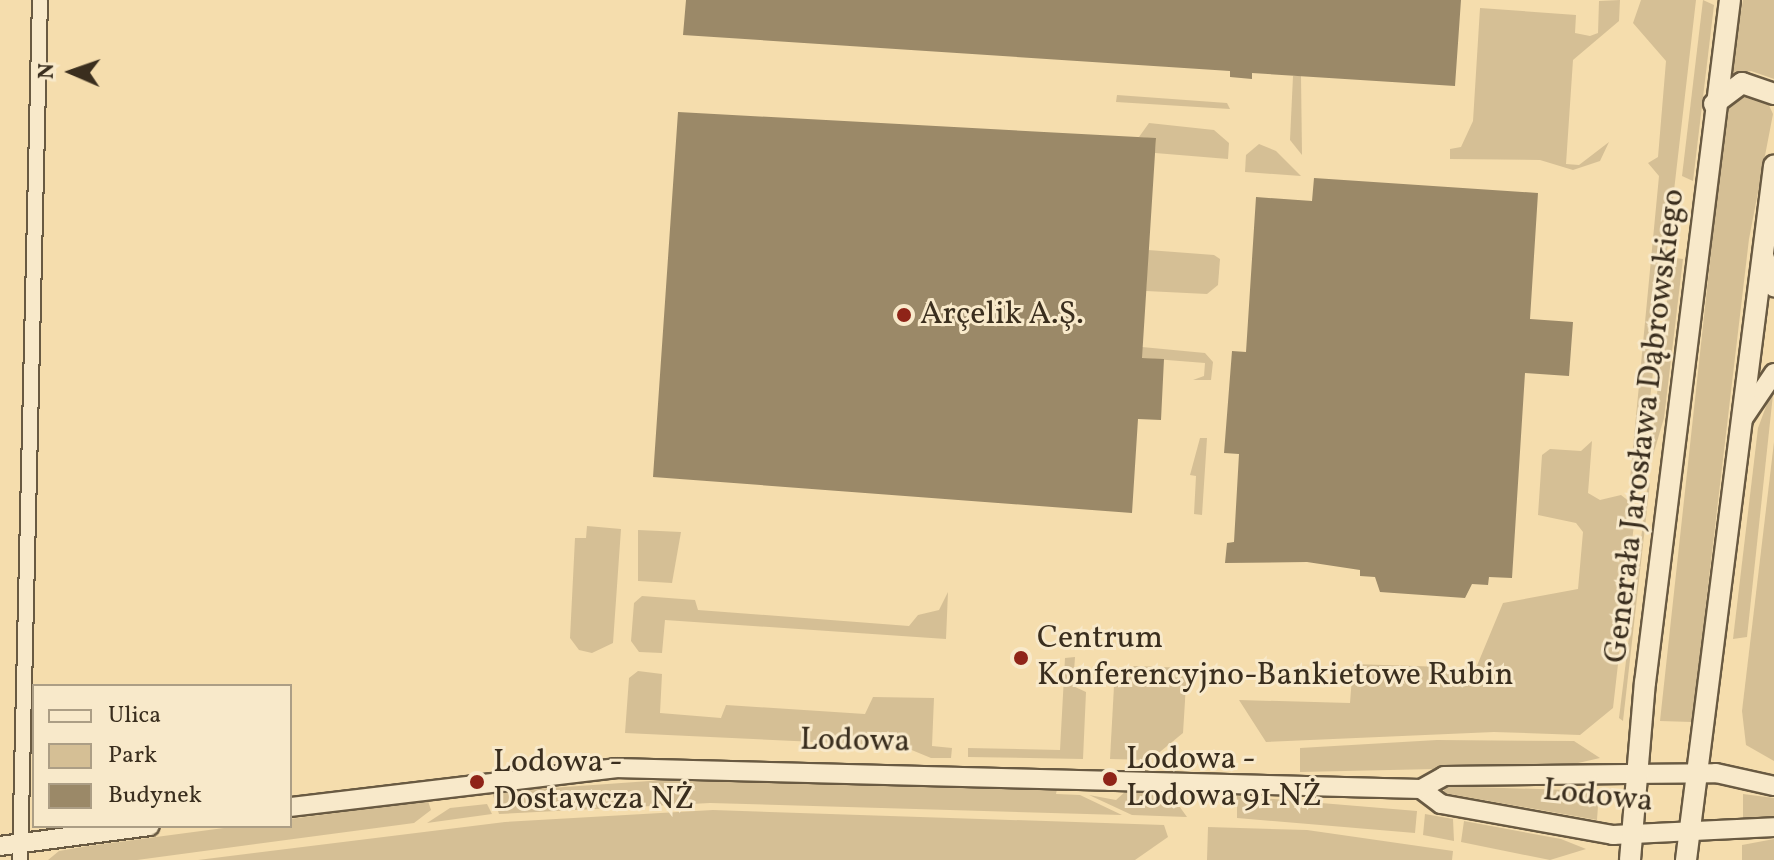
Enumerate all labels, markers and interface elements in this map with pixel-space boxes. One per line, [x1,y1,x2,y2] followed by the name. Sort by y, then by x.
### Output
[32,32,112,112] north arrow
[32,63,63,80] text: N
[1598,187,1694,665] street label: Generała Jarosława Dąbrowskiego
[920,296,1084,334] place label: Arçelik A.Ş.
[895,306,913,324] marker: Arçelik A.Ş.
[1037,621,1514,696] place label: Centrum Konferencyjno-Bankietowe Rubin
[1012,649,1030,667] marker: Centrum Konferencyjno-Bankietowe Rubin
[32,684,292,828] legend
[108,699,161,733] text: Ulica
[799,722,911,762] street label: Lodowa
[108,739,157,773] text: Park
[1126,742,1322,817] place label: Lodowa - Lodowa 91 NŻ
[493,745,694,820] place label: Lodowa - Dostawcza NŻ
[1101,770,1119,788] marker: Lodowa - Lodowa 91 NŻ
[1541,772,1655,822] street label: Lodowa
[468,773,486,791] marker: Lodowa - Dostawcza NŻ
[108,779,202,813] text: Budynek

